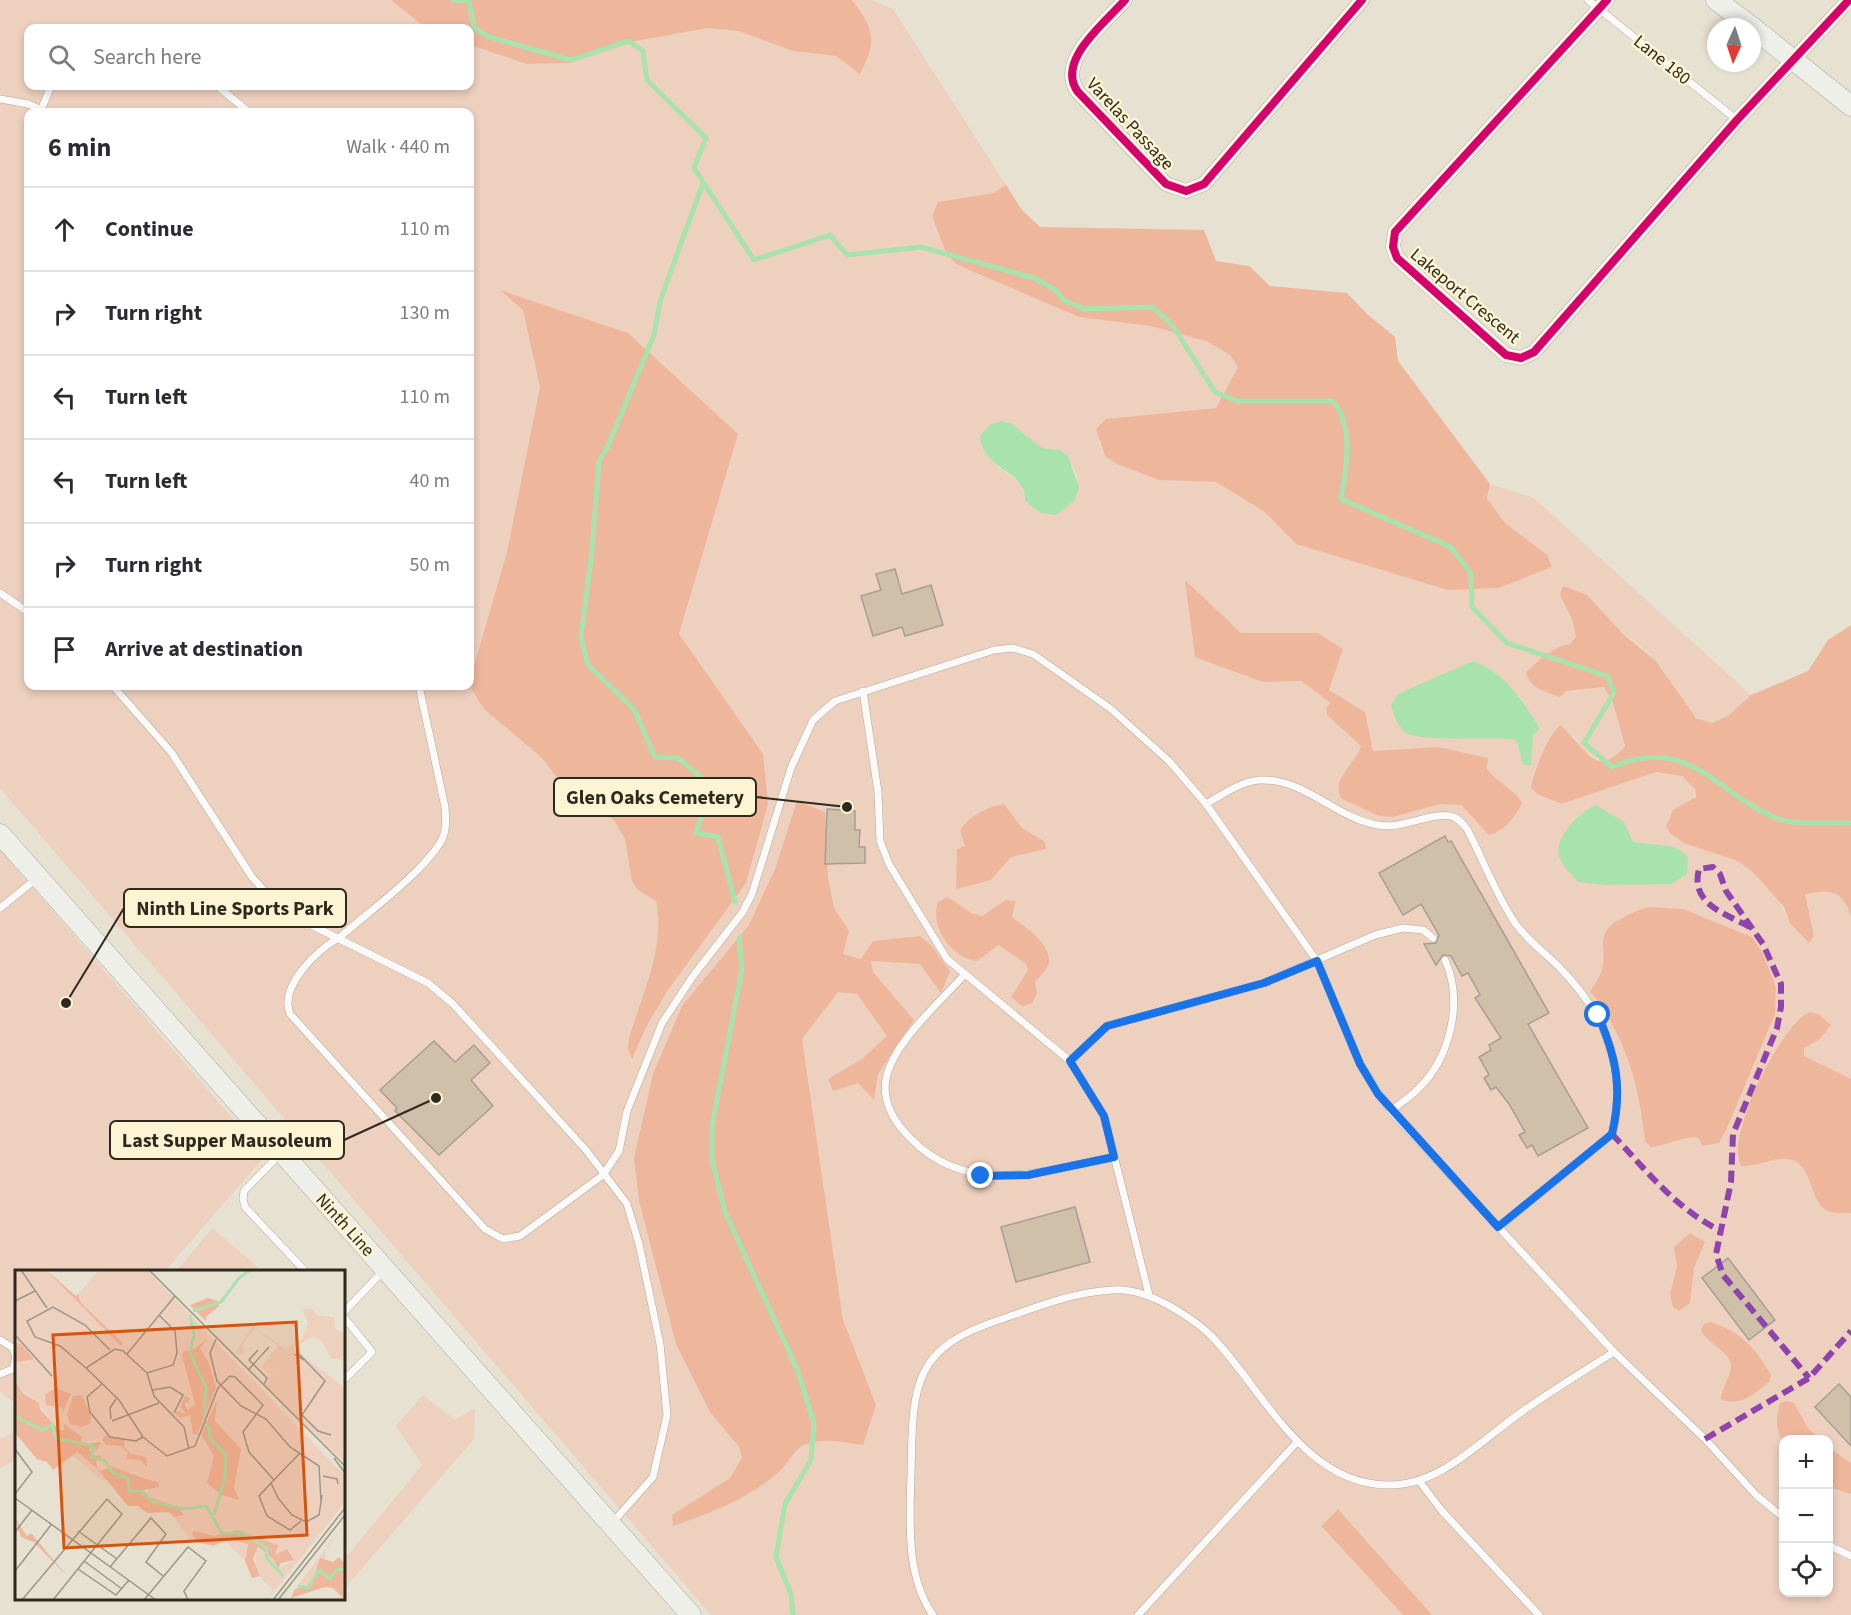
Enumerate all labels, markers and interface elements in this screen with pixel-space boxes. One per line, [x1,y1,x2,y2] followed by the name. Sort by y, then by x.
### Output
[1707,18,1761,72] north arrow
[24,24,474,90] search box
[1628,29,1696,91] street label: Lane 180
[45,41,78,74] icon: search
[93,41,201,73] text: Search here
[1081,72,1179,176] street label: Varelas Passage
[48,129,111,166] text: 6 min
[346,133,450,161] text: Walk · 440 m
[48,213,81,246] icon: ahead
[105,213,194,245] text: Continue
[400,215,450,243] text: 110 m
[1405,243,1525,349] street label: Lakeport Crescent
[48,297,81,330] icon: right
[105,297,202,329] text: Turn right
[400,299,450,327] text: 130 m
[48,381,81,414] icon: left
[105,381,187,413] text: Turn left
[400,383,450,411] text: 110 m
[48,465,81,498] icon: left
[105,465,187,497] text: Turn left
[410,467,450,495] text: 40 m
[48,549,81,582] icon: right
[105,549,202,581] text: Turn right
[410,551,450,579] text: 50 m
[48,633,81,666] icon: arrive
[105,633,303,665] text: Arrive at destination
[554,778,756,816] callout: Glen Oaks Cemetery
[566,784,744,812] text: Glen Oaks Cemetery
[124,889,346,927] callout: Ninth Line Sports Park
[136,895,334,923] text: Ninth Line Sports Park
[1584,1001,1610,1027] route start
[110,1121,344,1159] callout: Last Supper Mausoleum
[122,1127,332,1155] text: Last Supper Mausoleum
[967,1162,993,1188] route end
[310,1188,380,1262] street label: Ninth Line
[15,1270,345,1600] inset map
[1779,1435,1833,1597] map controls
[1779,1435,1833,1489] button: +
[1779,1489,1833,1543] button: −
[1779,1543,1833,1597] button: locate

